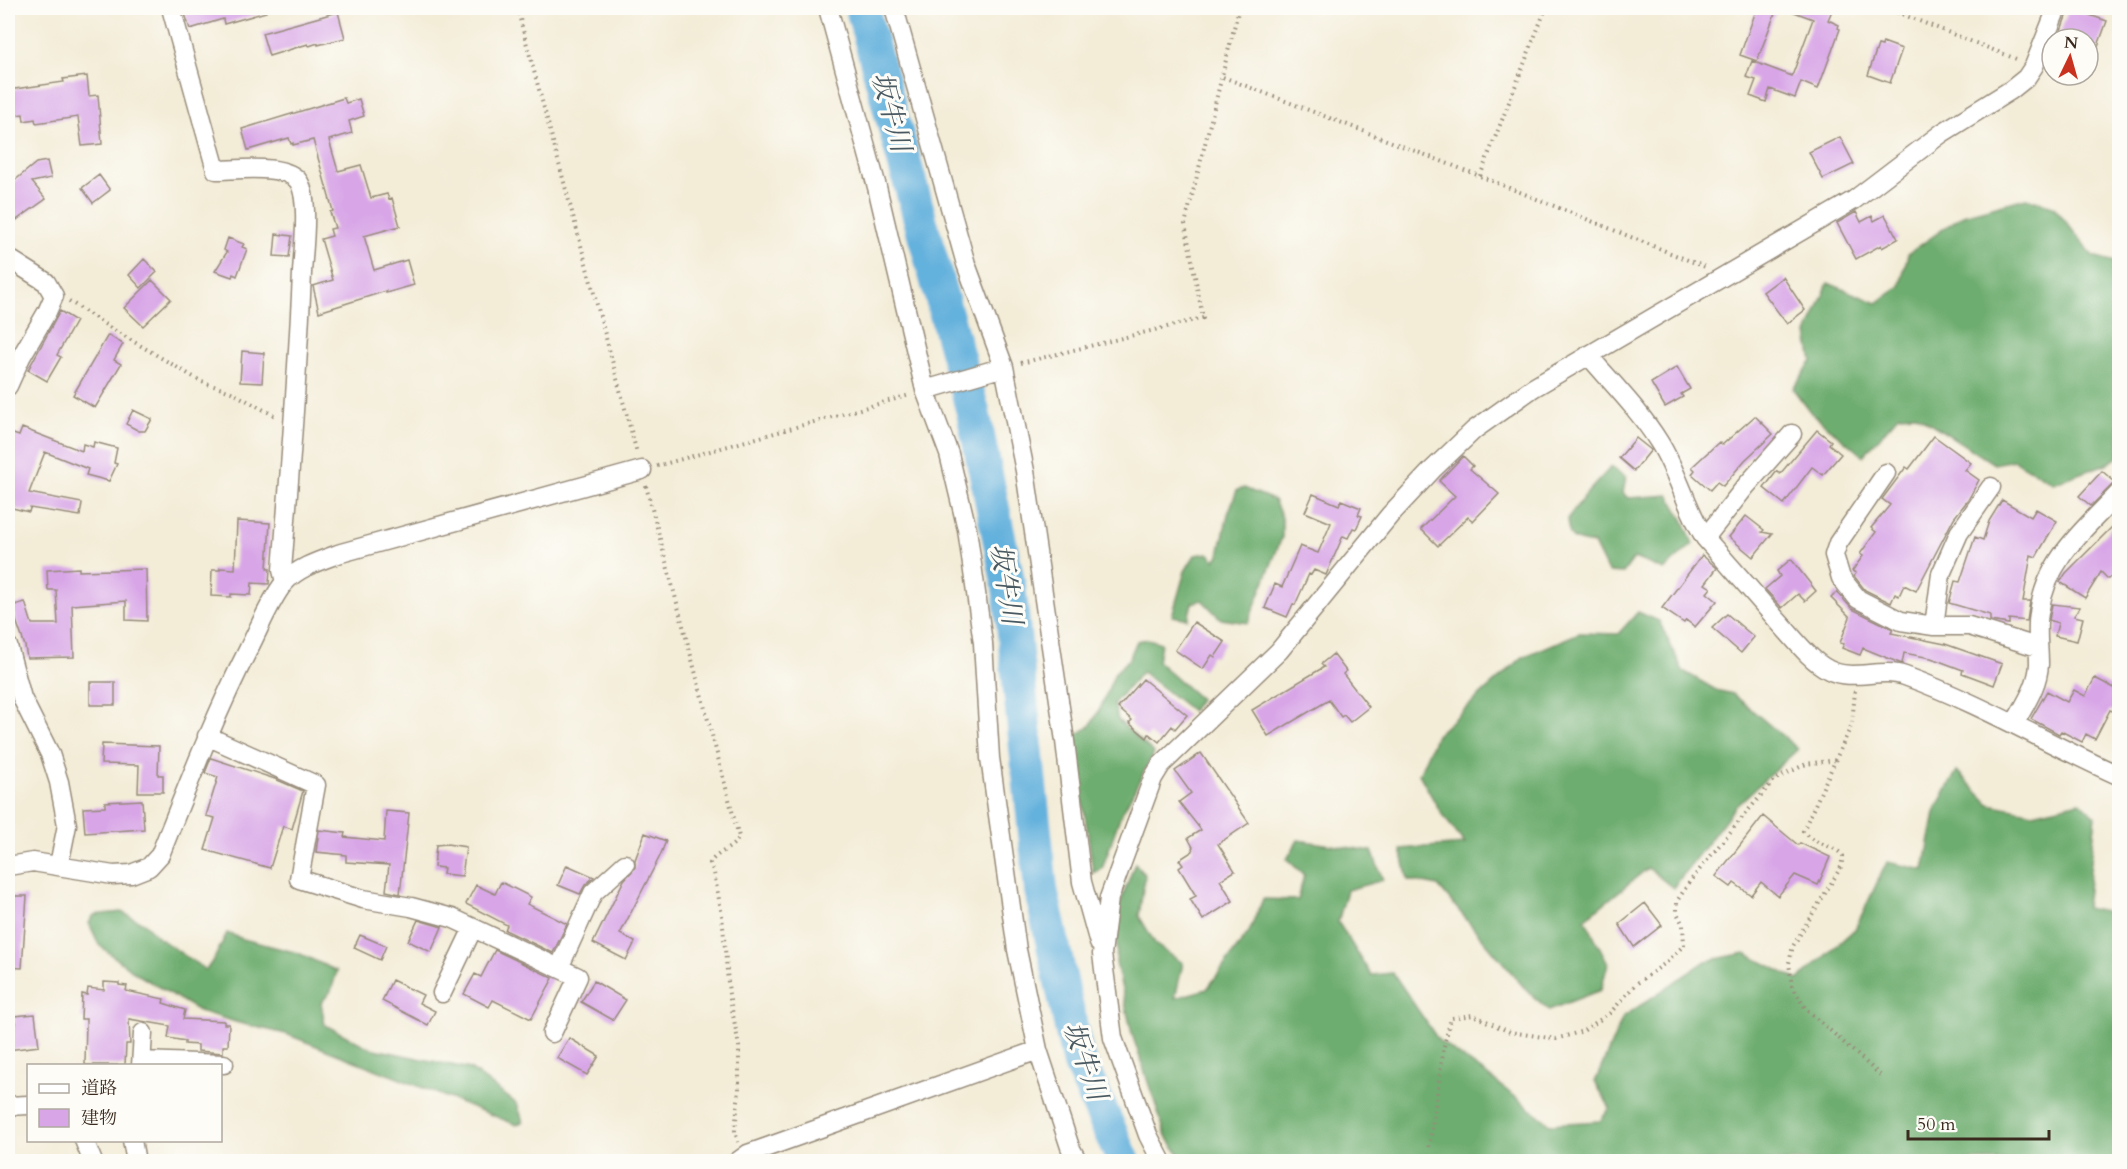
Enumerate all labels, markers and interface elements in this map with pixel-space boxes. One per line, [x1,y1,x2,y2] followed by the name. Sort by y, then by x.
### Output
[2040,27,2100,87] north arrow
[2063,31,2079,55] text: N
[863,68,920,159] water label: 坂牛川
[981,541,1031,630] water label: 坂牛川
[1054,1017,1117,1108] water label: 坂牛川
[27,1064,222,1142] legend
[81,1076,117,1101] text: 道路
[1908,1103,2049,1141] scale bar
[81,1106,117,1131] text: 建物
[1917,1112,1956,1137] text: 50 m

